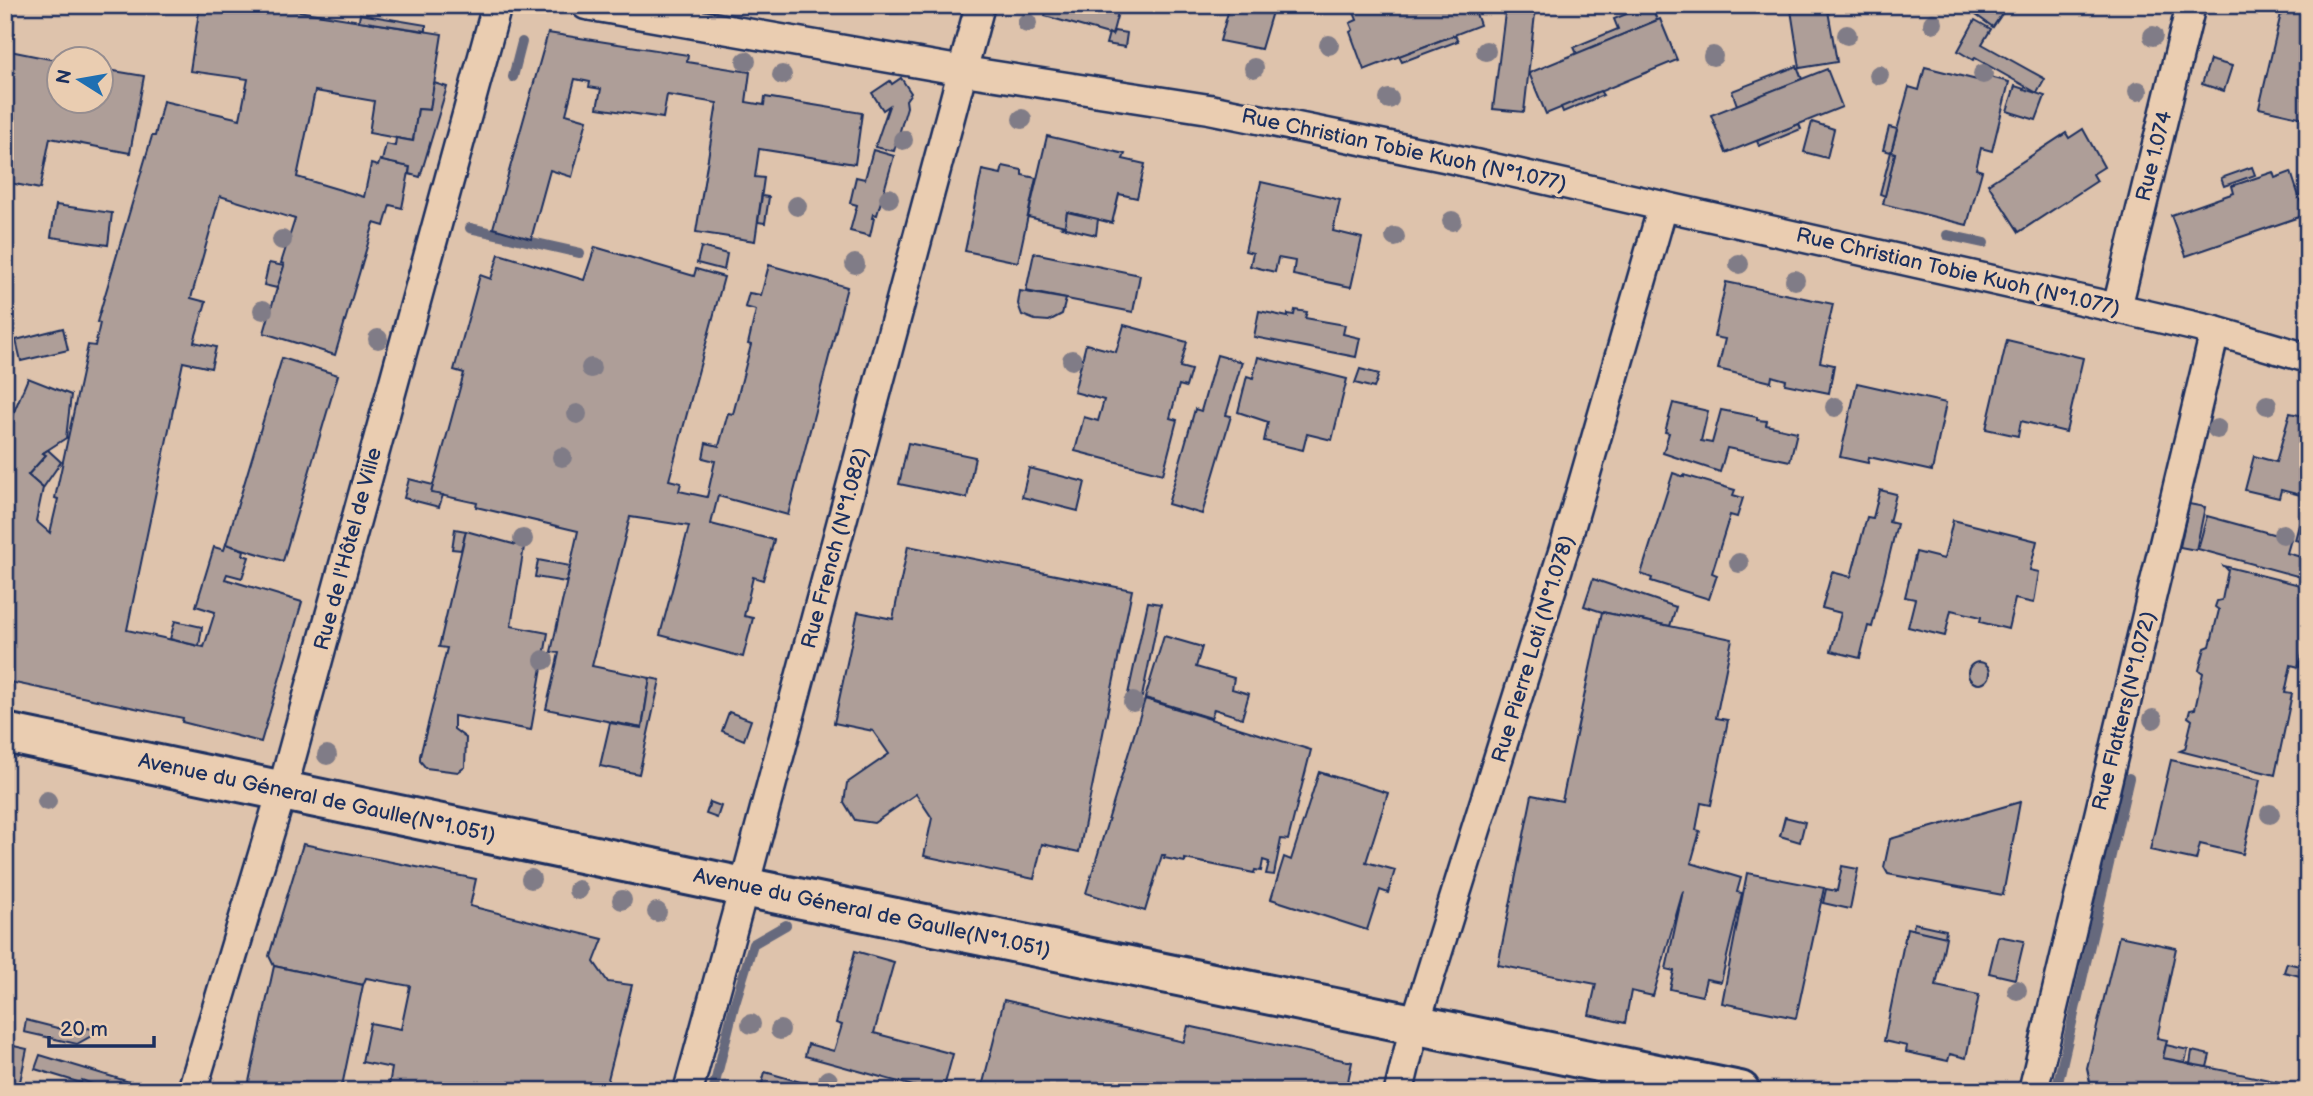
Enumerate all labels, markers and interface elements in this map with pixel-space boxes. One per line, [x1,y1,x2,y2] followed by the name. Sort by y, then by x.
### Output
[46,46,116,116] north arrow
[52,68,77,86] text: N
[1239,103,1569,197] street label: Rue Christian Tobie Kuoh (N°1.077)
[2131,108,2177,204] street label: Rue 1.074
[1794,223,2122,321] street label: Rue Christian Tobie Kuoh (N°1.077)
[309,445,387,653] street label: Rue de l'Hôtel de Ville
[796,445,874,651] street label: Rue French (N°1.082)
[1487,532,1579,766] street label: Rue Pierre Loti (N°1.078)
[2087,609,2161,813] street label: Rue Flatters(N°1.072)
[136,748,498,848] street label: Avenue du Géneral de Gaulle(N°1.051)
[691,863,1053,963] street label: Avenue du Géneral de Gaulle(N°1.051)
[49,1005,154,1049] scale bar
[60,1017,108,1042] text: 20 m

